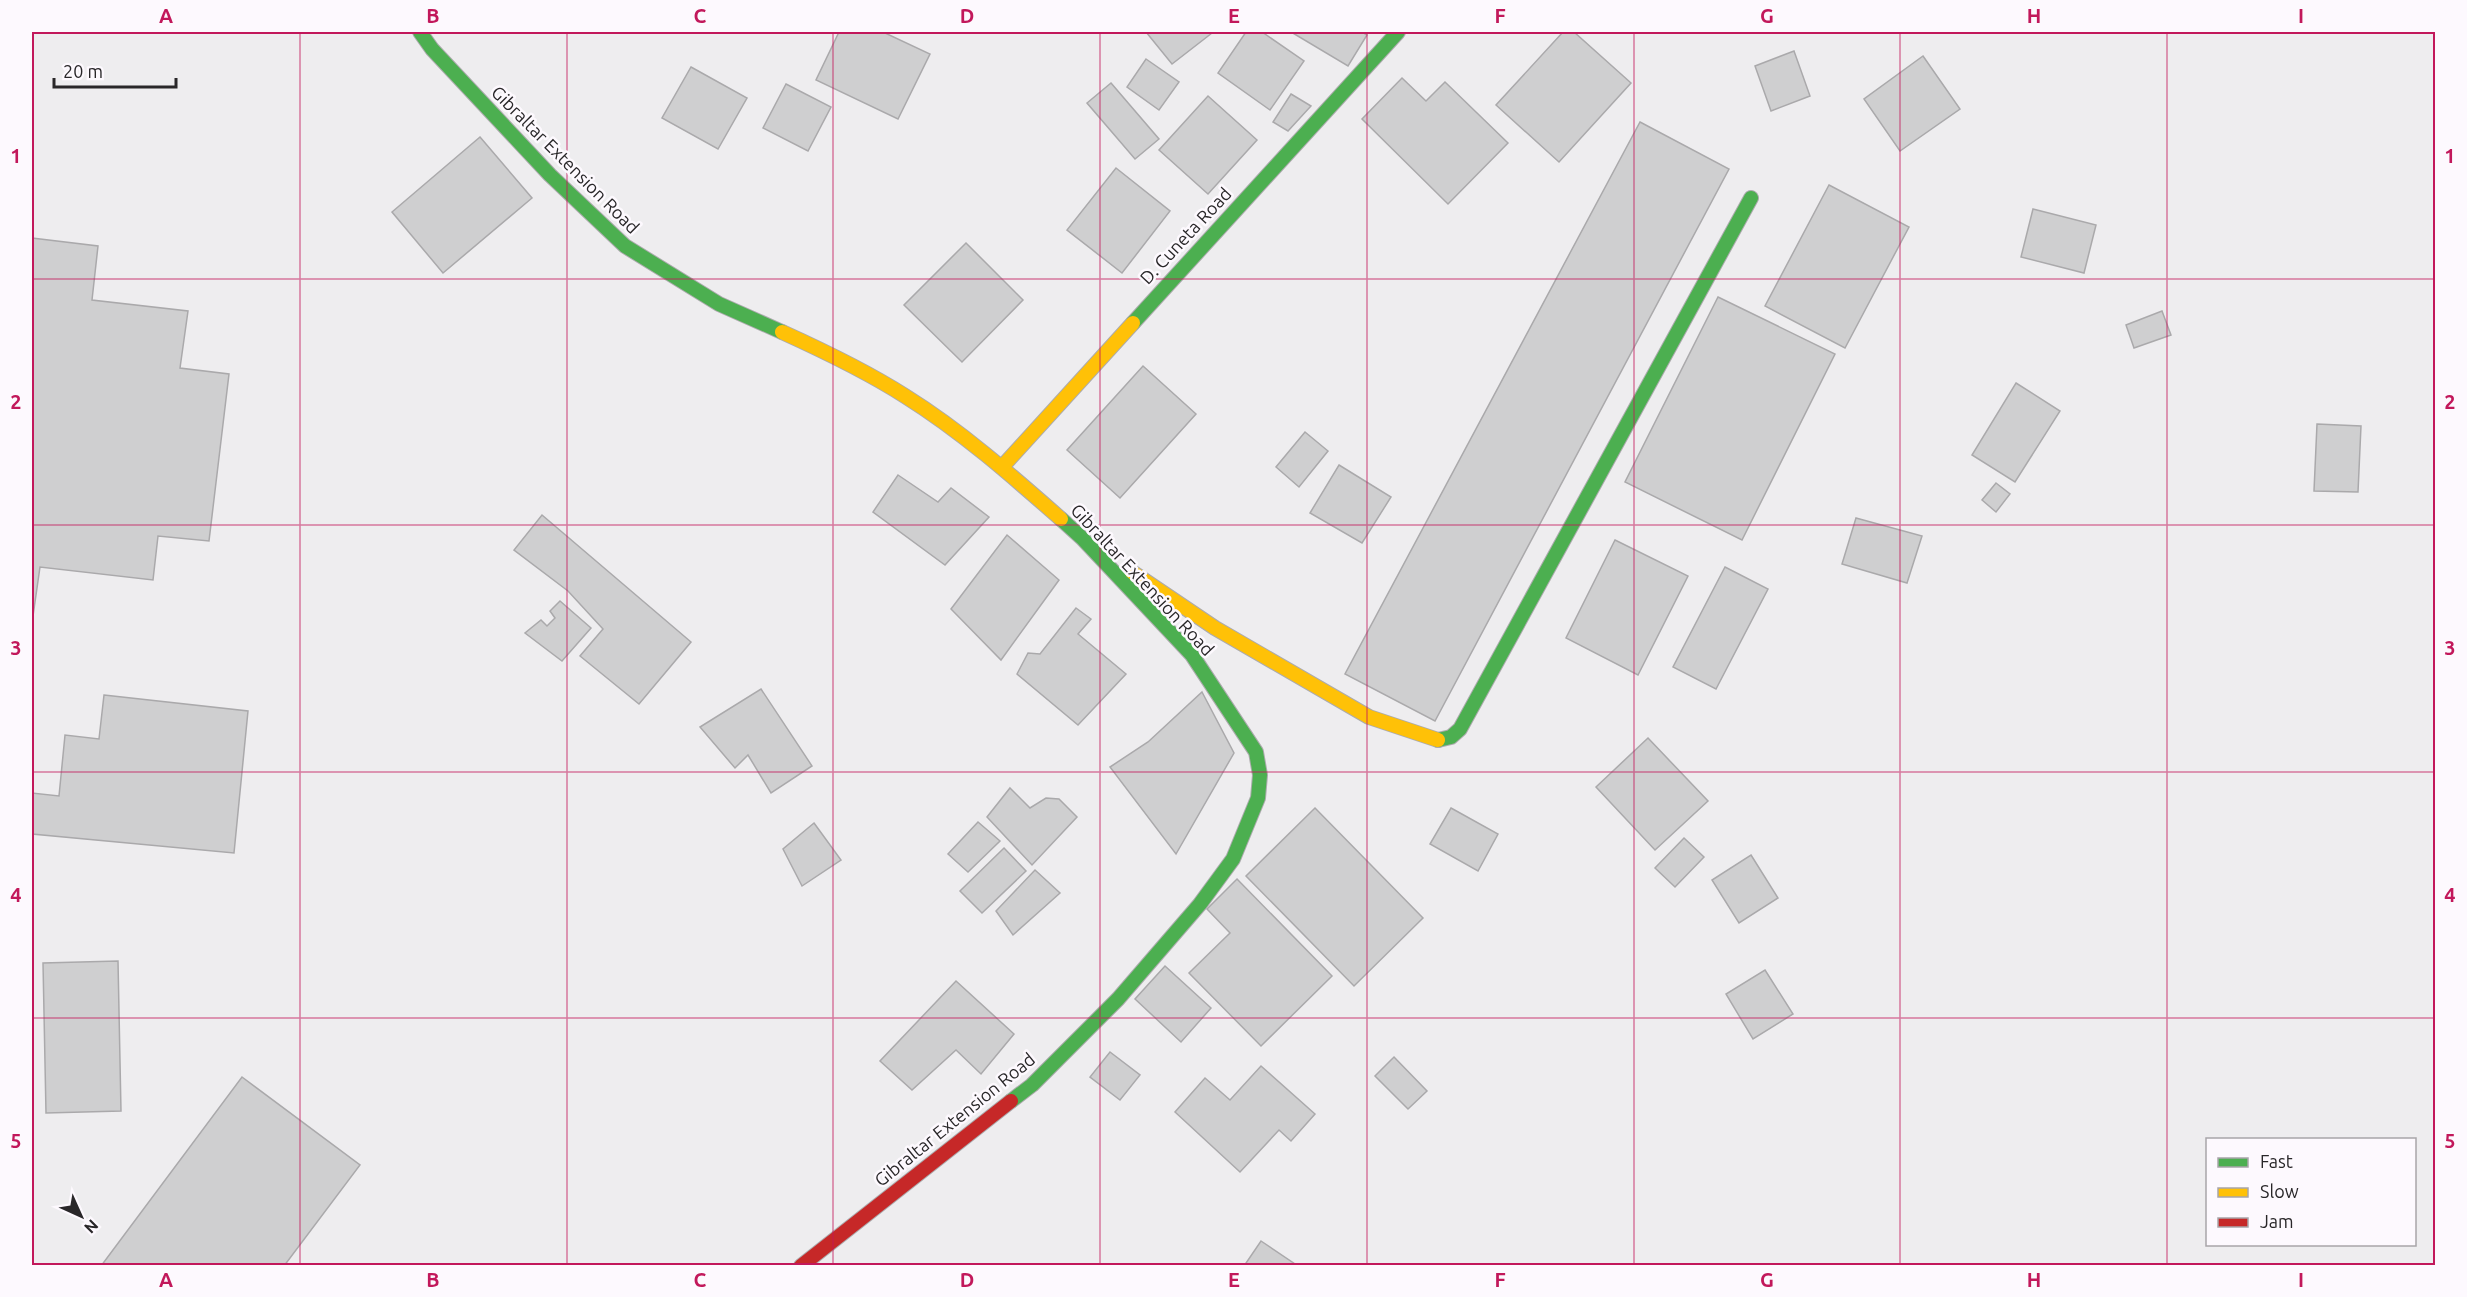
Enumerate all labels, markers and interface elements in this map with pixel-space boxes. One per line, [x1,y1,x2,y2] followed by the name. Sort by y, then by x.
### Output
[159,4,173,27] text: A
[426,4,440,27] text: B
[694,4,707,27] text: C
[960,4,974,27] text: D
[1228,4,1240,27] text: E
[1494,4,1506,27] text: F
[1760,4,1774,27] text: G
[2027,4,2041,27] text: H
[2298,4,2304,27] text: I
[54,51,176,89] scale bar
[63,61,103,81] text: 20 m
[488,81,644,237] street label: Gibraltar Extension Road
[10,144,22,167] text: 1
[2444,144,2456,167] text: 1
[1136,183,1235,288] street label: D. Cuneta Road
[10,390,22,413] text: 2
[2444,390,2456,413] text: 2
[1067,499,1218,659] street label: Gibraltar Extension Road
[10,636,22,659] text: 3
[2444,636,2456,659] text: 3
[10,883,22,906] text: 4
[2444,883,2456,906] text: 4
[870,1048,1038,1190] street label: Gibraltar Extension Road
[10,1129,22,1152] text: 5
[2444,1129,2456,1152] text: 5
[2206,1138,2416,1246] legend
[2260,1151,2293,1171] text: Fast
[2260,1181,2299,1201] text: Slow
[51,1186,111,1246] north arrow
[2260,1211,2294,1231] text: Jam
[81,1216,102,1237] text: N
[159,1268,173,1291] text: A
[426,1268,440,1291] text: B
[694,1268,707,1291] text: C
[960,1268,974,1291] text: D
[1228,1268,1240,1291] text: E
[1494,1268,1506,1291] text: F
[1760,1268,1774,1291] text: G
[2027,1268,2041,1291] text: H
[2298,1268,2304,1291] text: I

